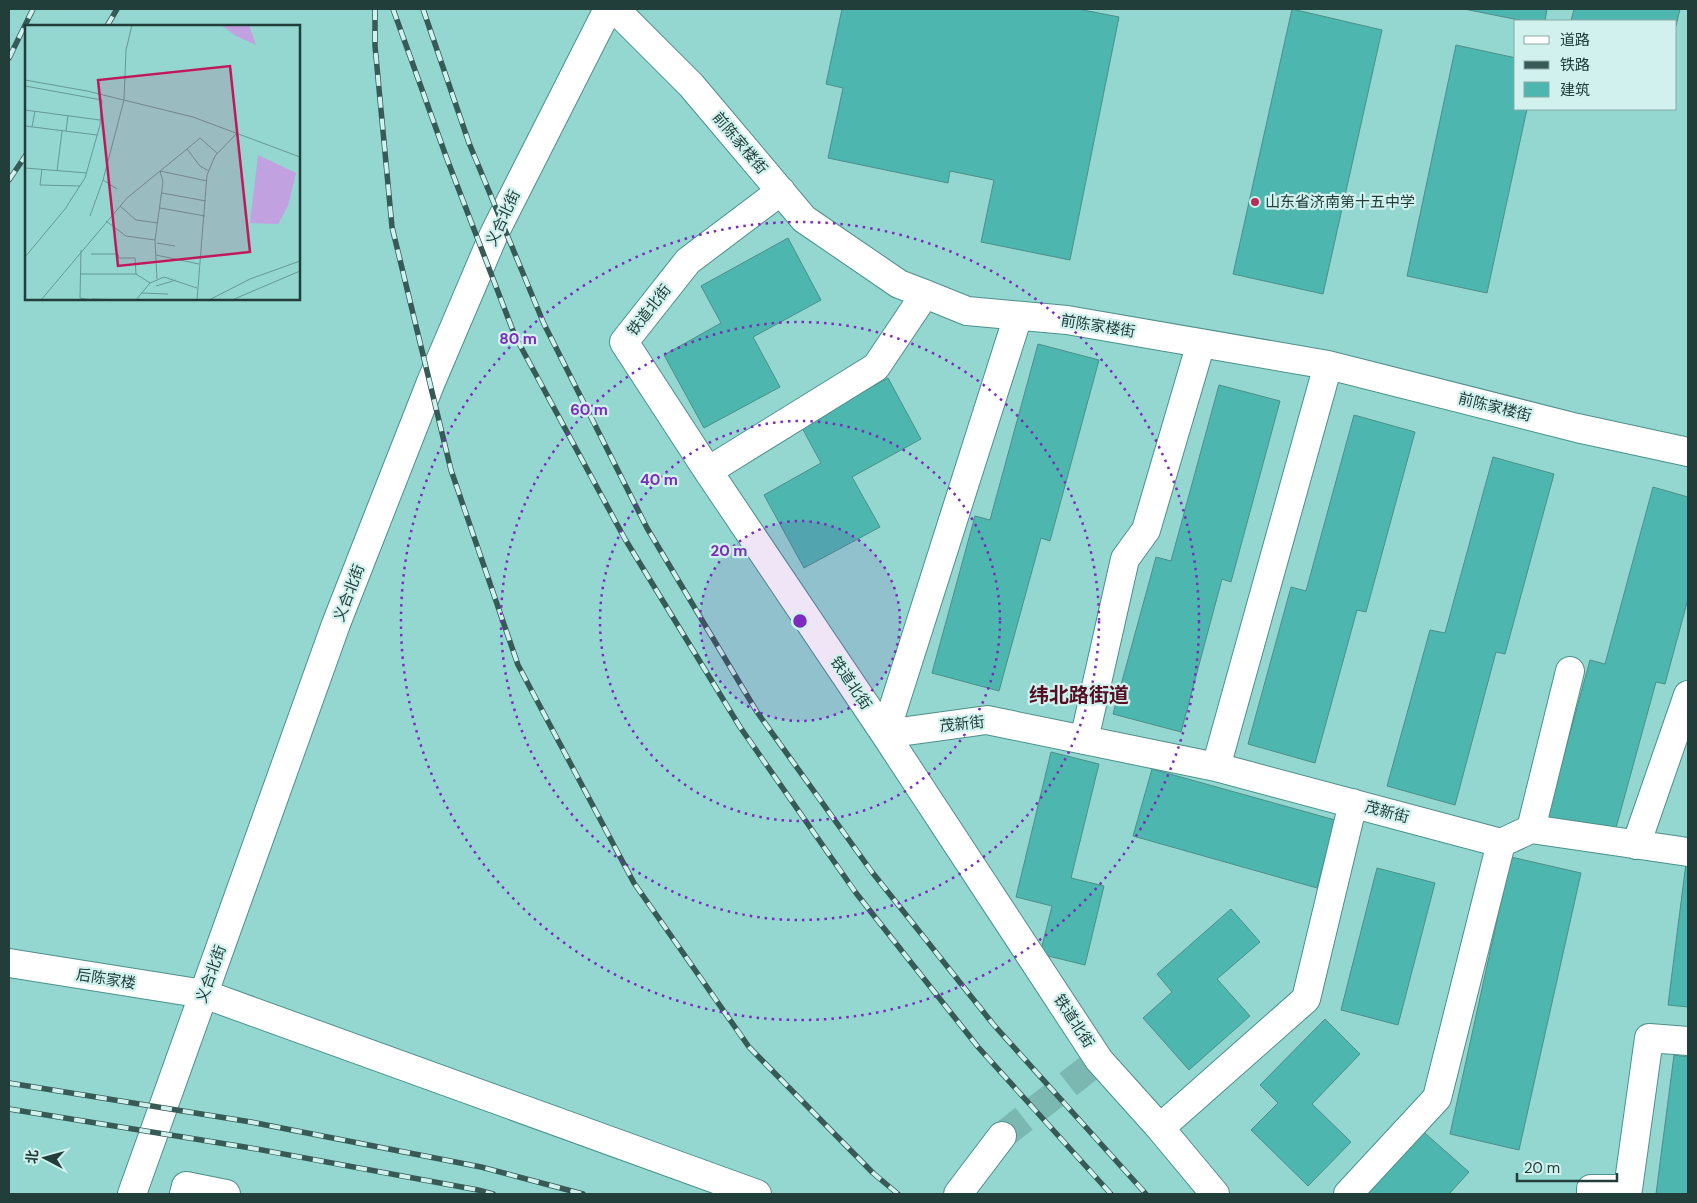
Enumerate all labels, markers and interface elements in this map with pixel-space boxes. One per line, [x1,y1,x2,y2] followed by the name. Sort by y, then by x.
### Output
[1514,20,1677,110] legend
[25,25,300,300] inset map
[1560,30,1590,50] text: 道路
[1560,55,1590,75] text: 铁路
[1560,80,1590,100] text: 建筑
[708,108,772,178] street label: 前陈家楼街
[481,187,525,249] street label: 义合北街
[1265,192,1415,212] place label: 山东省济南第十五中学
[1249,196,1261,208] marker: 山东省济南第十五中学
[623,280,675,340] street label: 铁道北街
[1059,310,1137,342] street label: 前陈家楼街
[499,329,537,349] text: 80 m
[1456,388,1534,426] street label: 前陈家楼街
[570,400,608,420] text: 60 m
[640,470,678,490] text: 40 m
[711,541,747,561] text: 20 m
[329,561,369,625] street label: 义合北街
[791,612,809,630] centre of rings
[826,653,876,713] street label: 铁道北街
[1029,682,1129,708] district label: 纬北路街道
[939,712,985,736] street label: 茂新街
[1363,797,1411,827] street label: 茂新街
[191,942,231,1006] street label: 义合北街
[75,964,137,994] street label: 后陈家楼
[1049,990,1099,1052] street label: 铁道北街
[20,1133,70,1183] north arrow
[22,1149,42,1165] text: 北
[1517,1150,1617,1182] scale bar
[1524,1158,1560,1178] text: 20 m

